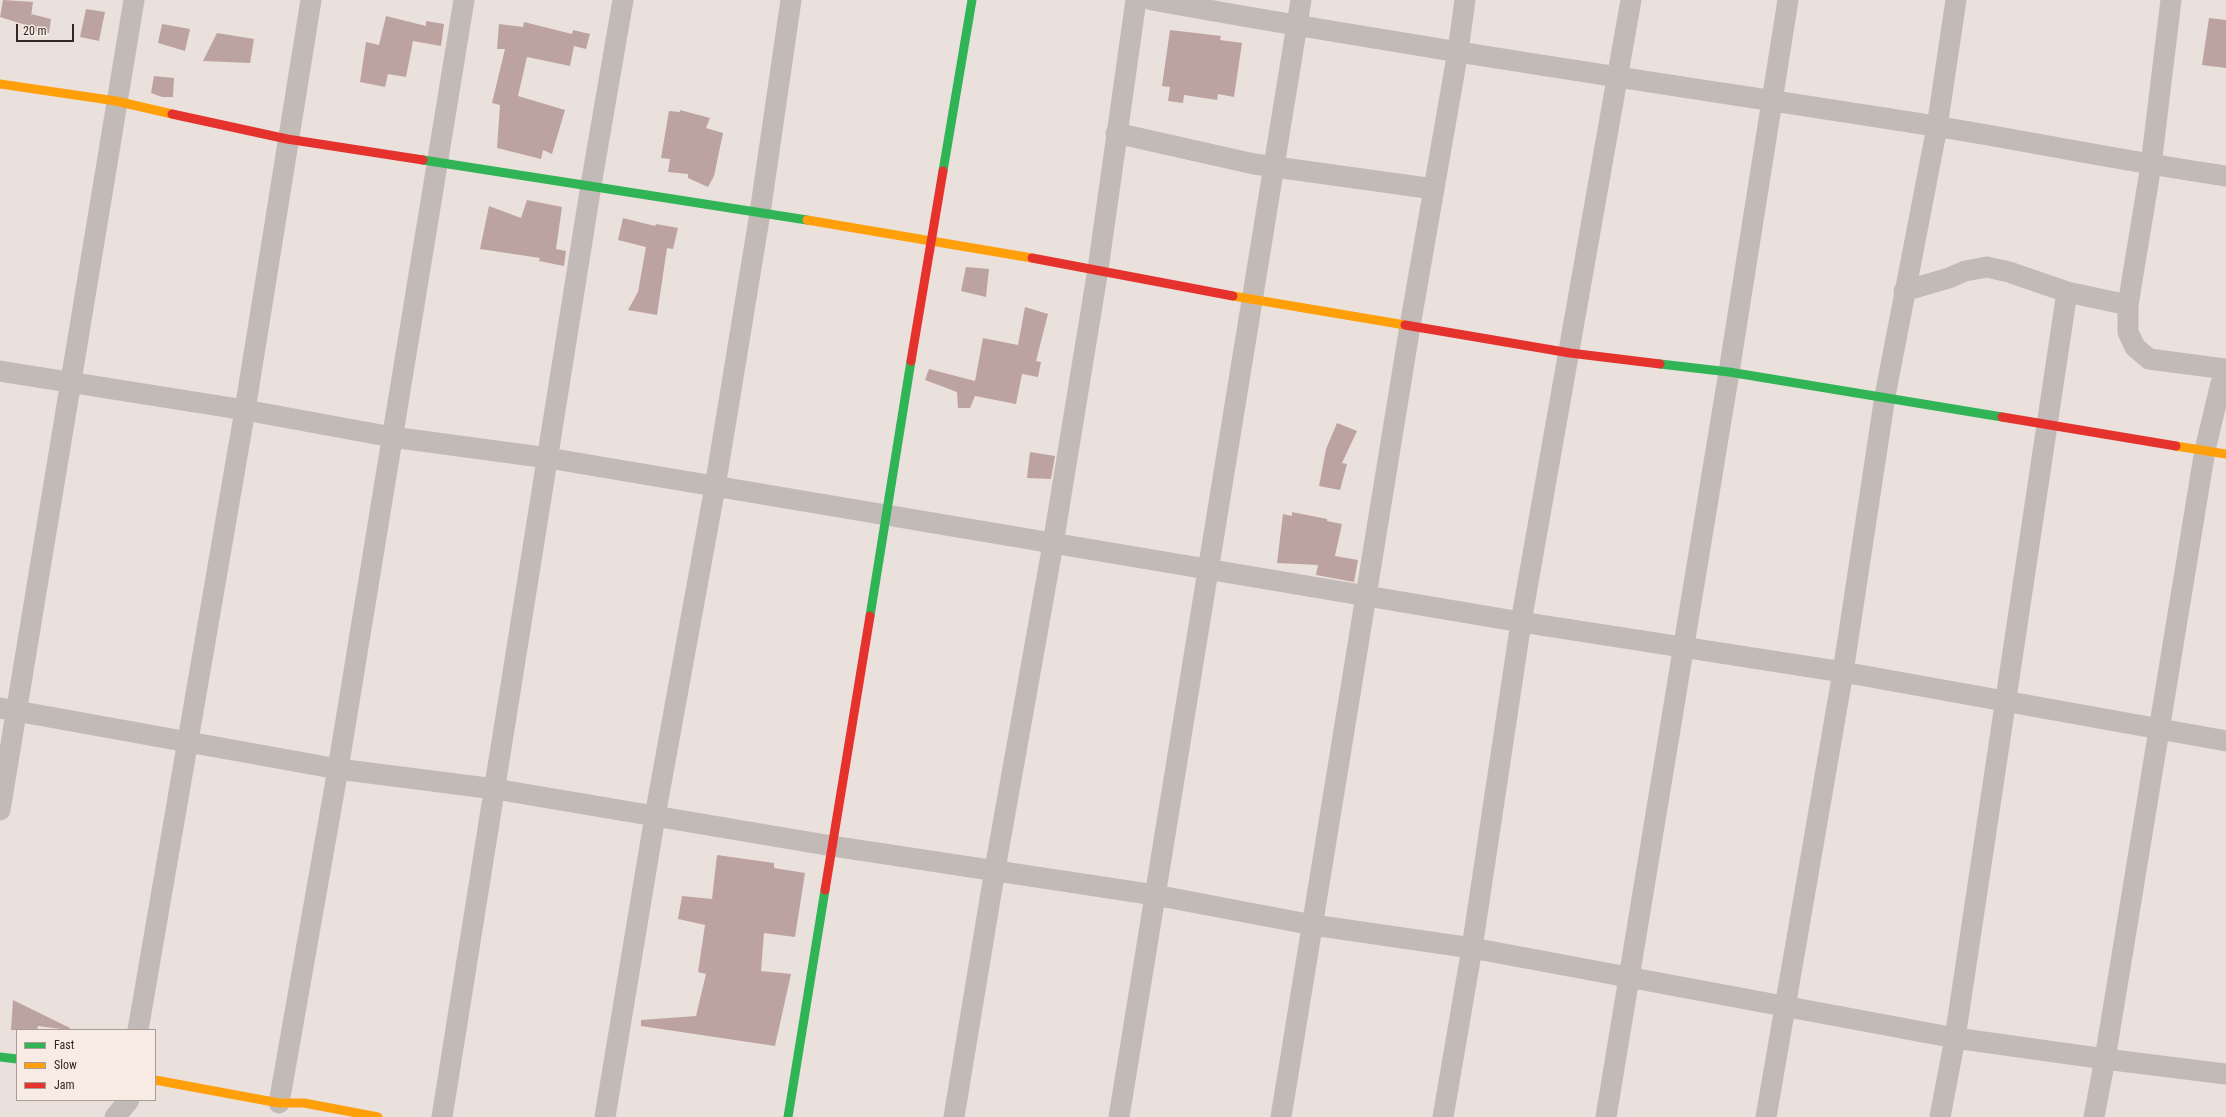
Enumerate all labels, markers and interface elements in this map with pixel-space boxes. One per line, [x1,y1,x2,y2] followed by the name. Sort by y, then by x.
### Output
[18,16,76,42] scale bar
[23,24,47,38] text: 20 m
[16,1029,156,1101] legend
[54,1038,74,1052] text: Fast
[54,1058,77,1072] text: Slow
[54,1078,75,1092] text: Jam

